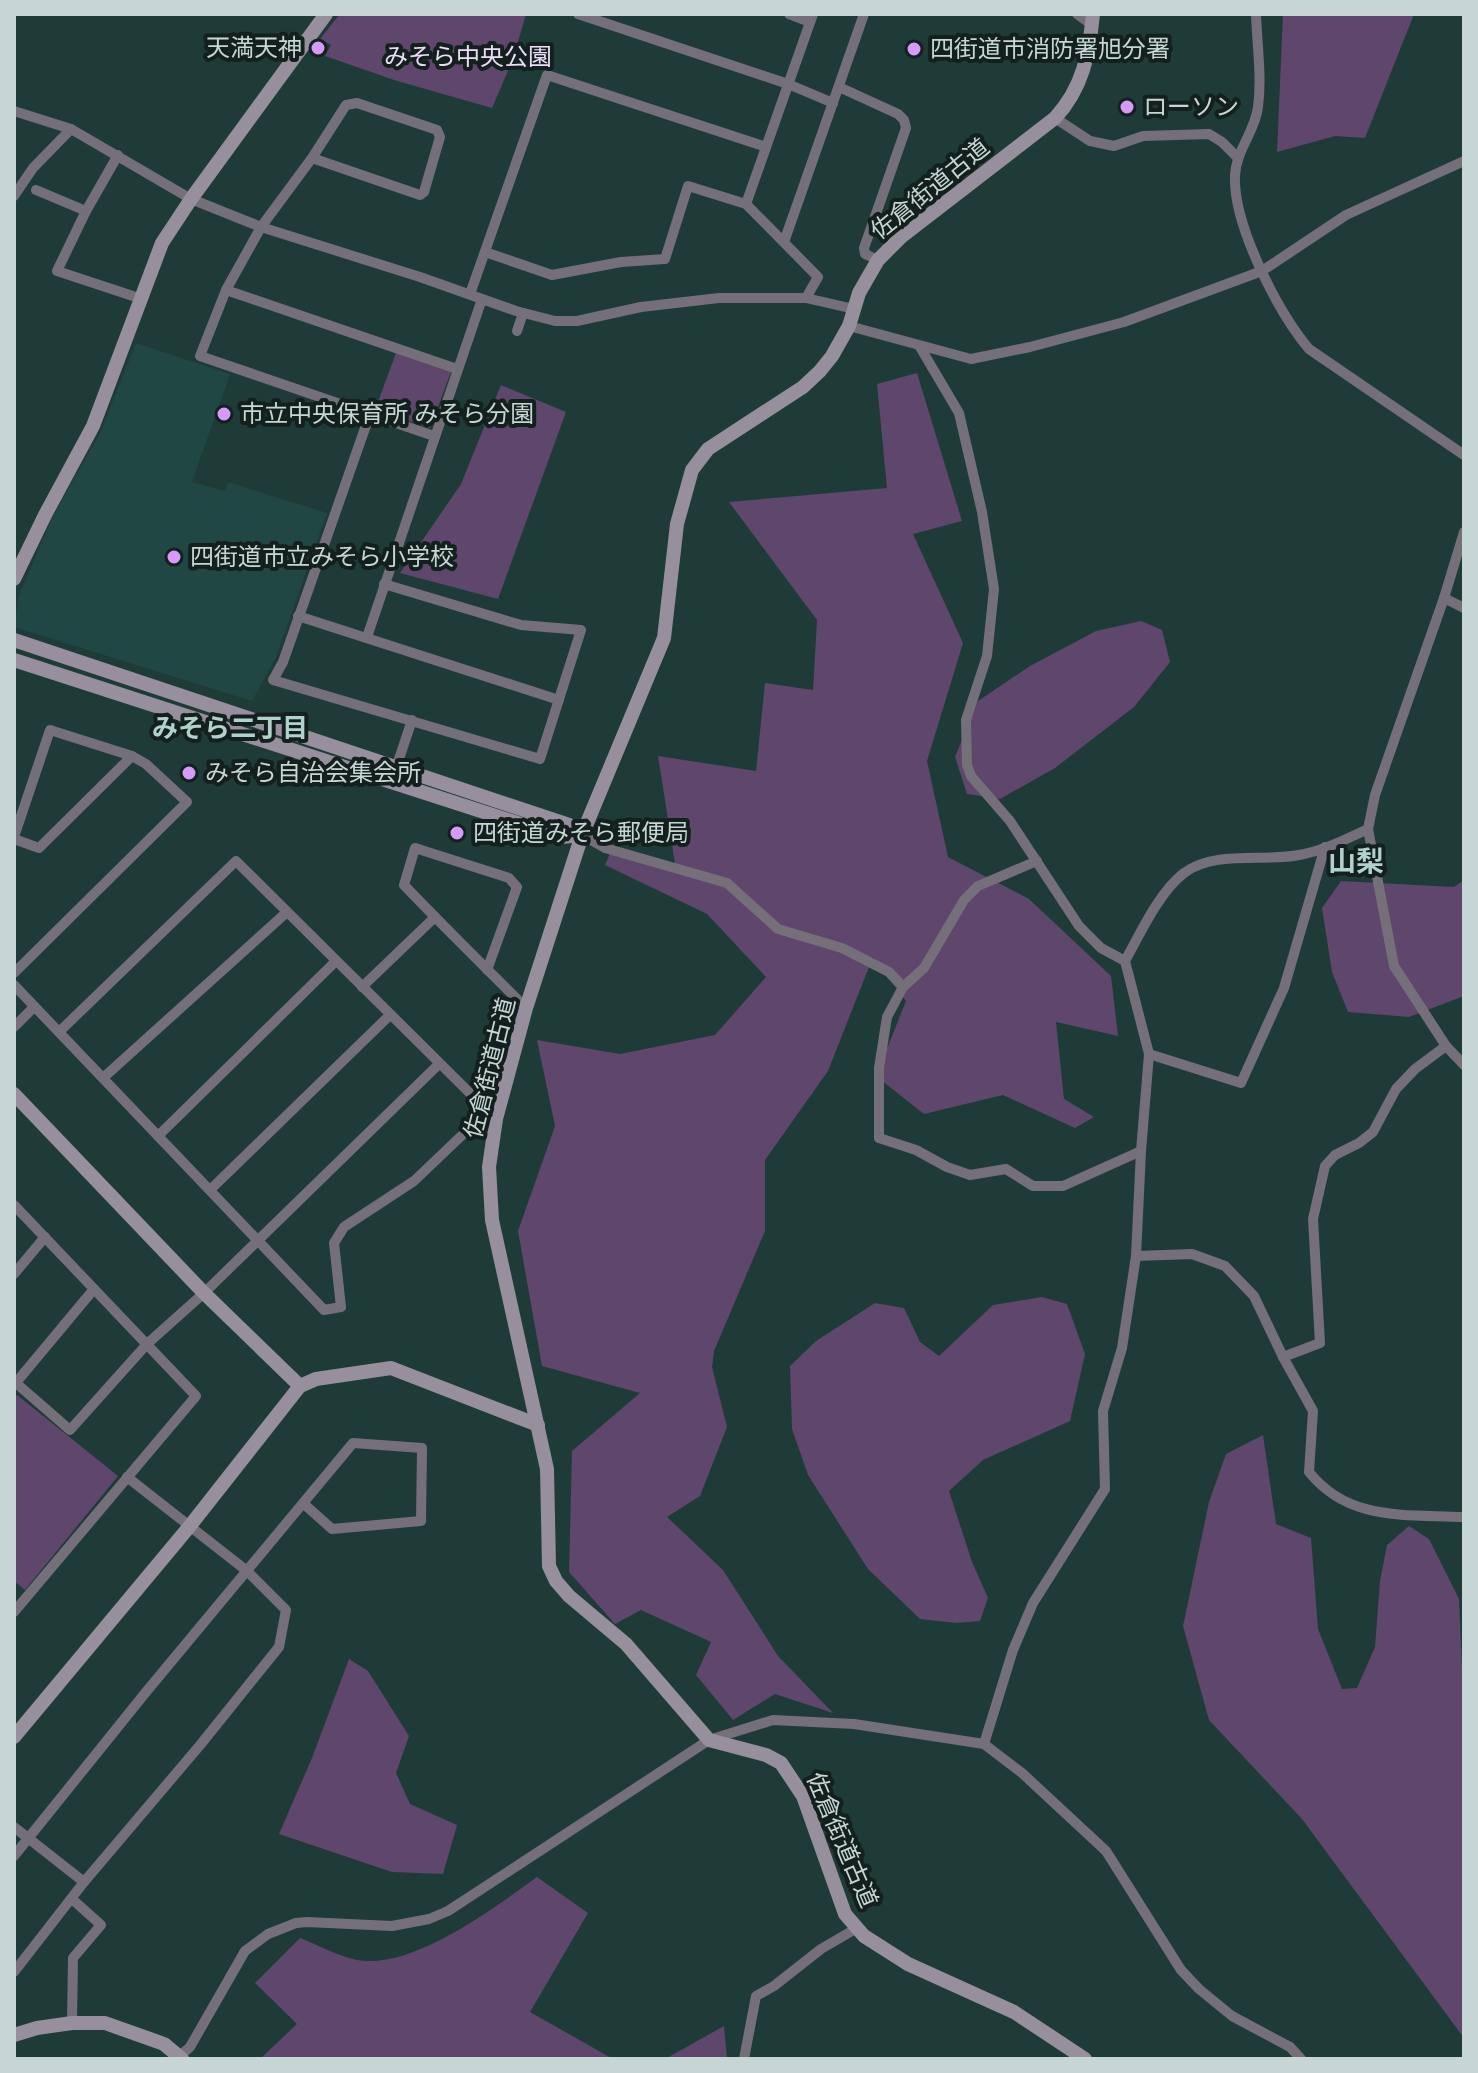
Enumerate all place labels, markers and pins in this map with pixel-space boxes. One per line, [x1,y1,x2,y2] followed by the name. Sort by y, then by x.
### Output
[206,34,302,62] place label: 天満天神
[930,35,1170,63] place label: 四街道市消防署旭分署
[309,39,327,57] marker: 天満天神
[905,40,923,58] marker: 四街道市消防署旭分署
[1143,93,1239,121] place label: ローソン
[1118,98,1136,116] marker: ローソン
[240,400,534,428] place label: 市立中央保育所 みそら分園
[215,405,233,423] marker: 市立中央保育所 みそら分園
[190,543,454,571] place label: 四街道市立みそら小学校
[165,548,183,566] marker: 四街道市立みそら小学校
[205,759,421,787] place label: みそら自治会集会所
[180,764,198,782] marker: みそら自治会集会所
[473,819,689,847] place label: 四街道みそら郵便局
[448,824,466,842] marker: 四街道みそら郵便局

